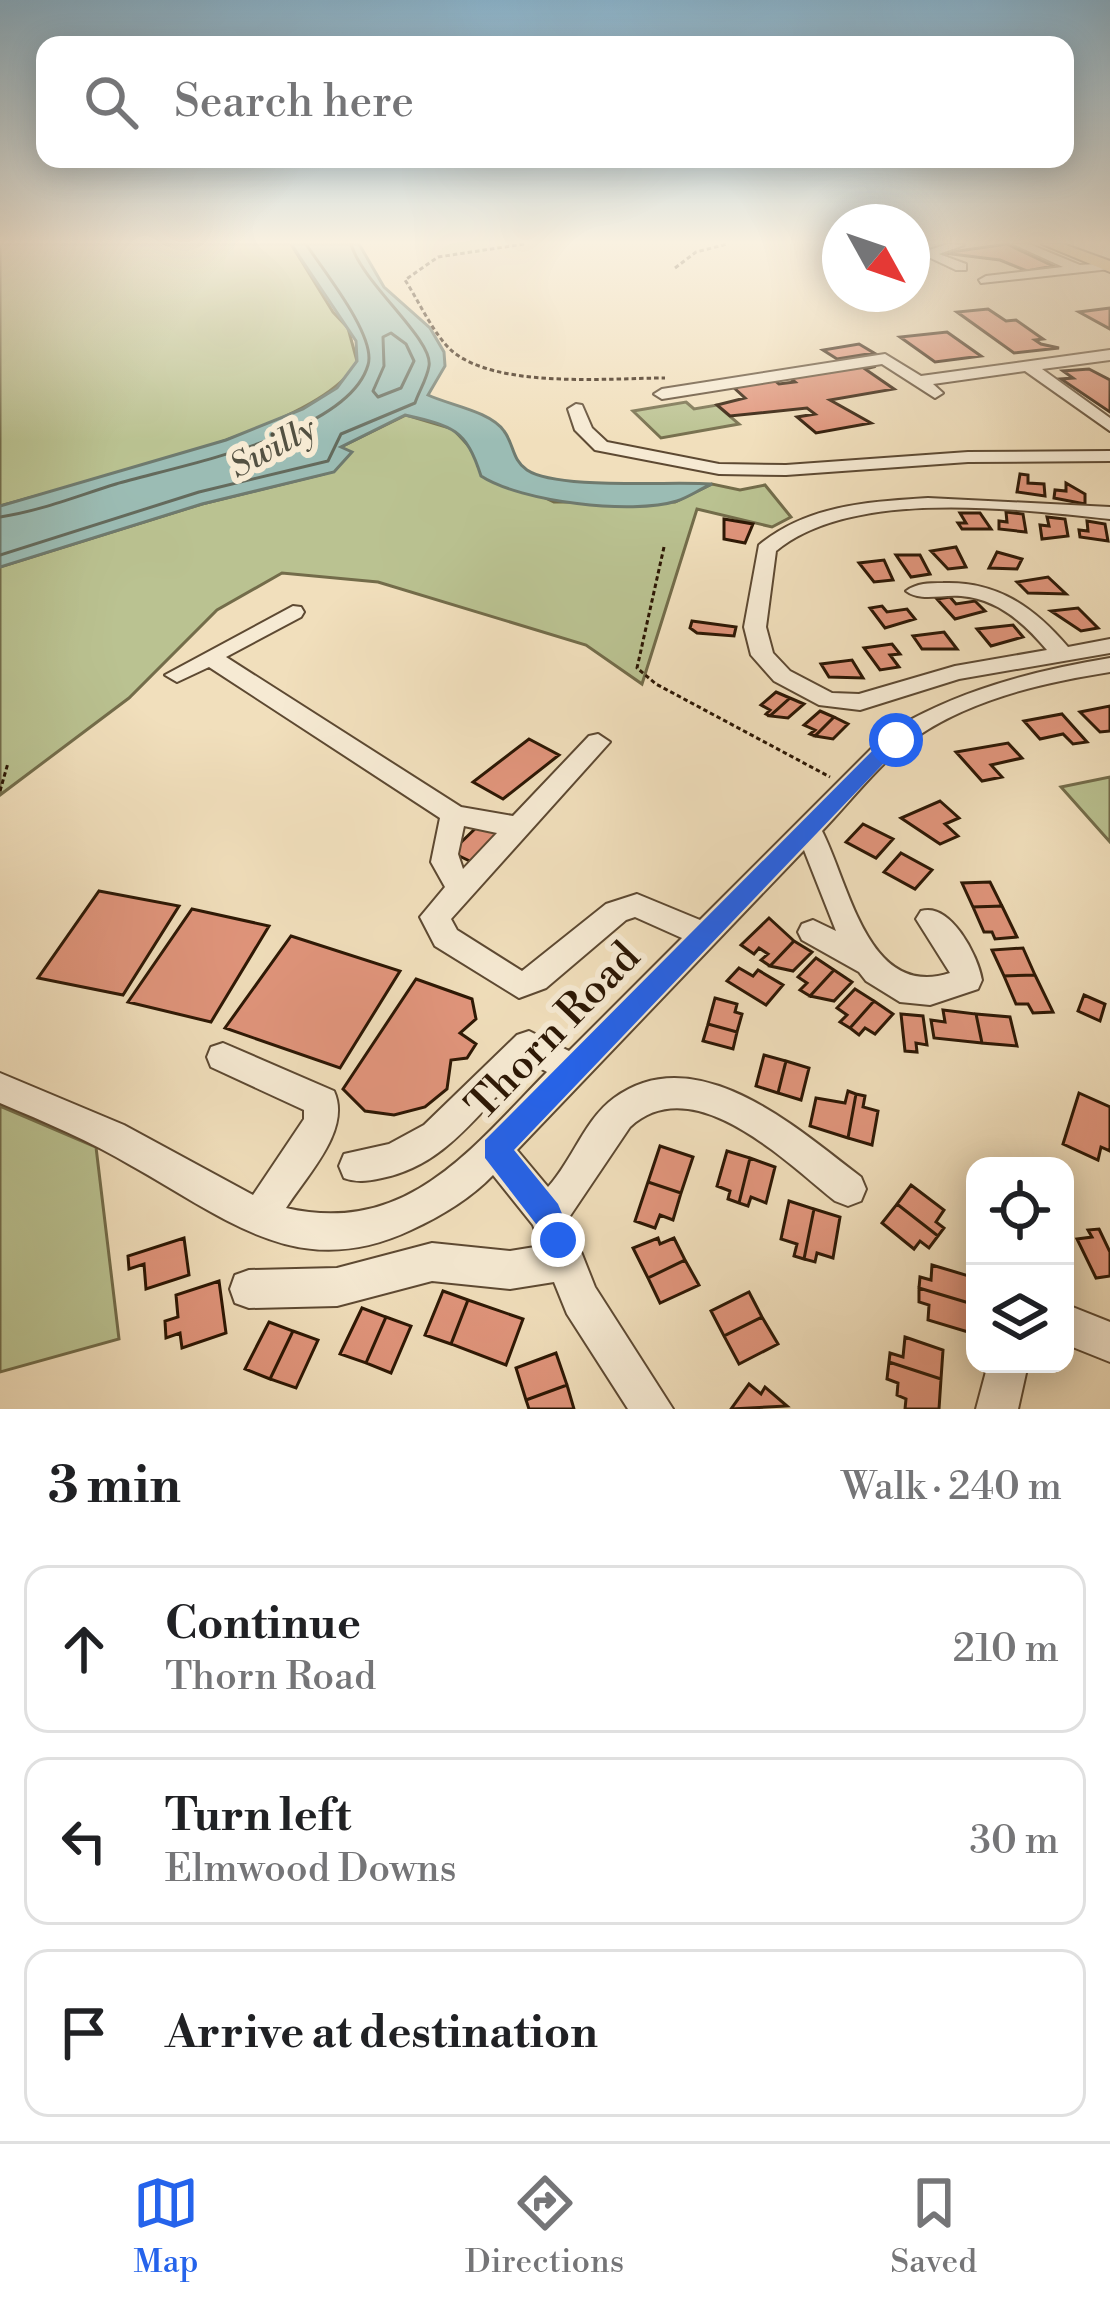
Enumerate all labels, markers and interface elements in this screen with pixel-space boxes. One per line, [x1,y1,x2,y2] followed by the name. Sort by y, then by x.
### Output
[36,36,1074,168] search box
[78,69,144,135] icon: search
[174,74,414,131] text: Search here
[822,204,930,312] north arrow
[223,408,324,488] water label: Swilly
[869,713,923,767] route start
[456,931,652,1132] street label: Thorn Road
[966,1157,1074,1373] map controls
[966,1157,1074,1265] button: locate
[531,1213,585,1267] route end
[966,1265,1074,1373] button: layers
[48,1455,181,1519] text: 3 min
[841,1463,1062,1512] text: Walk · 240 m
[165,1596,361,1653] text: Continue
[51,1616,117,1682] icon: ahead
[953,1625,1059,1674] text: 210 m
[165,1653,376,1702] text: Thorn Road
[165,1788,351,1845] text: Turn left
[51,1808,117,1874] icon: left
[969,1817,1059,1866] text: 30 m
[165,1845,457,1894] text: Elmwood Downs
[51,2000,117,2066] icon: arrive
[165,2005,598,2062] text: Arrive at destination
[133,2170,199,2283] tab: Map
[465,2170,624,2283] tab: Directions
[890,2170,977,2283] tab: Saved

